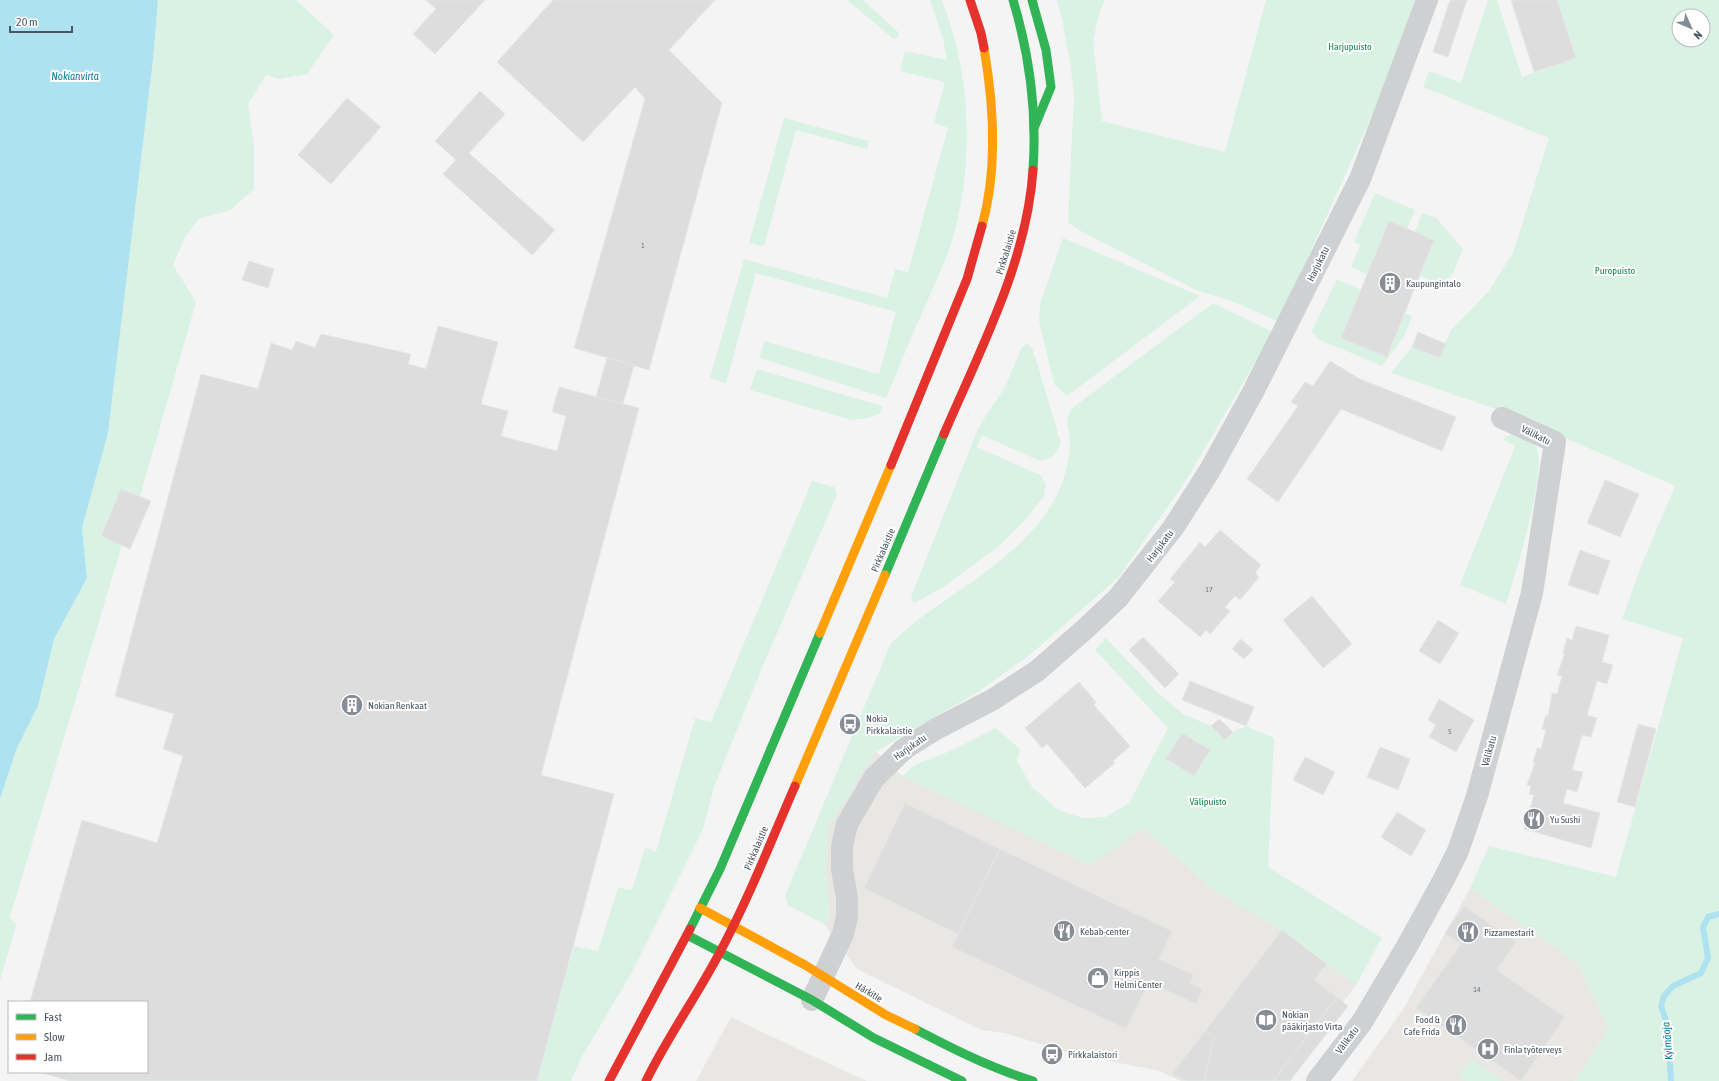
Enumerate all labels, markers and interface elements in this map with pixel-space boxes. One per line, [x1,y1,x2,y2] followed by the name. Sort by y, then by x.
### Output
[10,8,72,34] scale bar
[1671,8,1711,48] north arrow
[16,15,38,29] text: 20 m
[1692,29,1705,42] text: N
[1328,41,1372,52] park label: Harjupuisto
[51,70,99,82] water label: Nokianvirta
[994,228,1018,276] street label: Pirkkalaistie
[641,241,645,250] house number: 1
[1305,245,1331,283] street label: Harjukatu
[1595,265,1635,276] park label: Puropuisto
[1377,270,1403,296] building icon: Kaupungintalo
[1406,278,1461,289] place label: Kaupungintalo
[1520,423,1552,447] street label: Välikatu
[869,526,897,573] street label: Pirkkalaistie
[1144,528,1176,564] street label: Harjukatu
[1205,585,1213,594] house number: 17
[339,692,365,718] building icon: Nokian Renkaat
[368,700,427,711] place label: Nokian Renkaat
[837,711,863,737] bus stop icon: Nokia Pirkkalaistie
[866,713,913,736] place label: Nokia Pirkkalaistie
[1448,727,1452,736] house number: 5
[892,732,929,762] street label: Harjukatu
[1480,734,1498,767] street label: Välikatu
[1189,796,1227,807] park label: Välipuisto
[1521,806,1547,832] restaurant icon: Yu Sushi
[1550,814,1580,825] place label: Yu Sushi
[742,824,770,871] street label: Pirkkalaistie
[1051,918,1077,944] restaurant icon: Kebab-center
[1455,919,1481,945] restaurant icon: Pizzamestarit
[1080,926,1130,937] place label: Kebab-center
[1484,927,1534,938] place label: Pizzamestarit
[1085,965,1111,991] shop icon: Kirppis Helmi Center
[1114,967,1163,990] place label: Kirppis Helmi Center
[854,980,885,1005] street label: Härkitie
[1473,985,1481,994] house number: 14
[8,1001,148,1073] legend
[1253,1007,1279,1033] library icon: Nokian pääkirjasto Virta
[1282,1009,1343,1032] place label: Nokian pääkirjasto Virta
[44,1010,62,1024] text: Fast
[1443,1012,1469,1038] restaurant icon: Food & Cafe Frida
[1404,1014,1441,1037] place label: Food & Cafe Frida
[1659,1021,1675,1061] water label: Kylmäoja
[1333,1024,1361,1056] street label: Välikatu
[44,1030,65,1044] text: Slow
[1475,1036,1501,1062] hospital icon: Finla työterveys
[1039,1041,1065,1067] bus stop icon: Pirkkalaistori
[1504,1044,1562,1055] place label: Finla työterveys
[1068,1049,1117,1060] place label: Pirkkalaistori
[44,1050,62,1064] text: Jam

